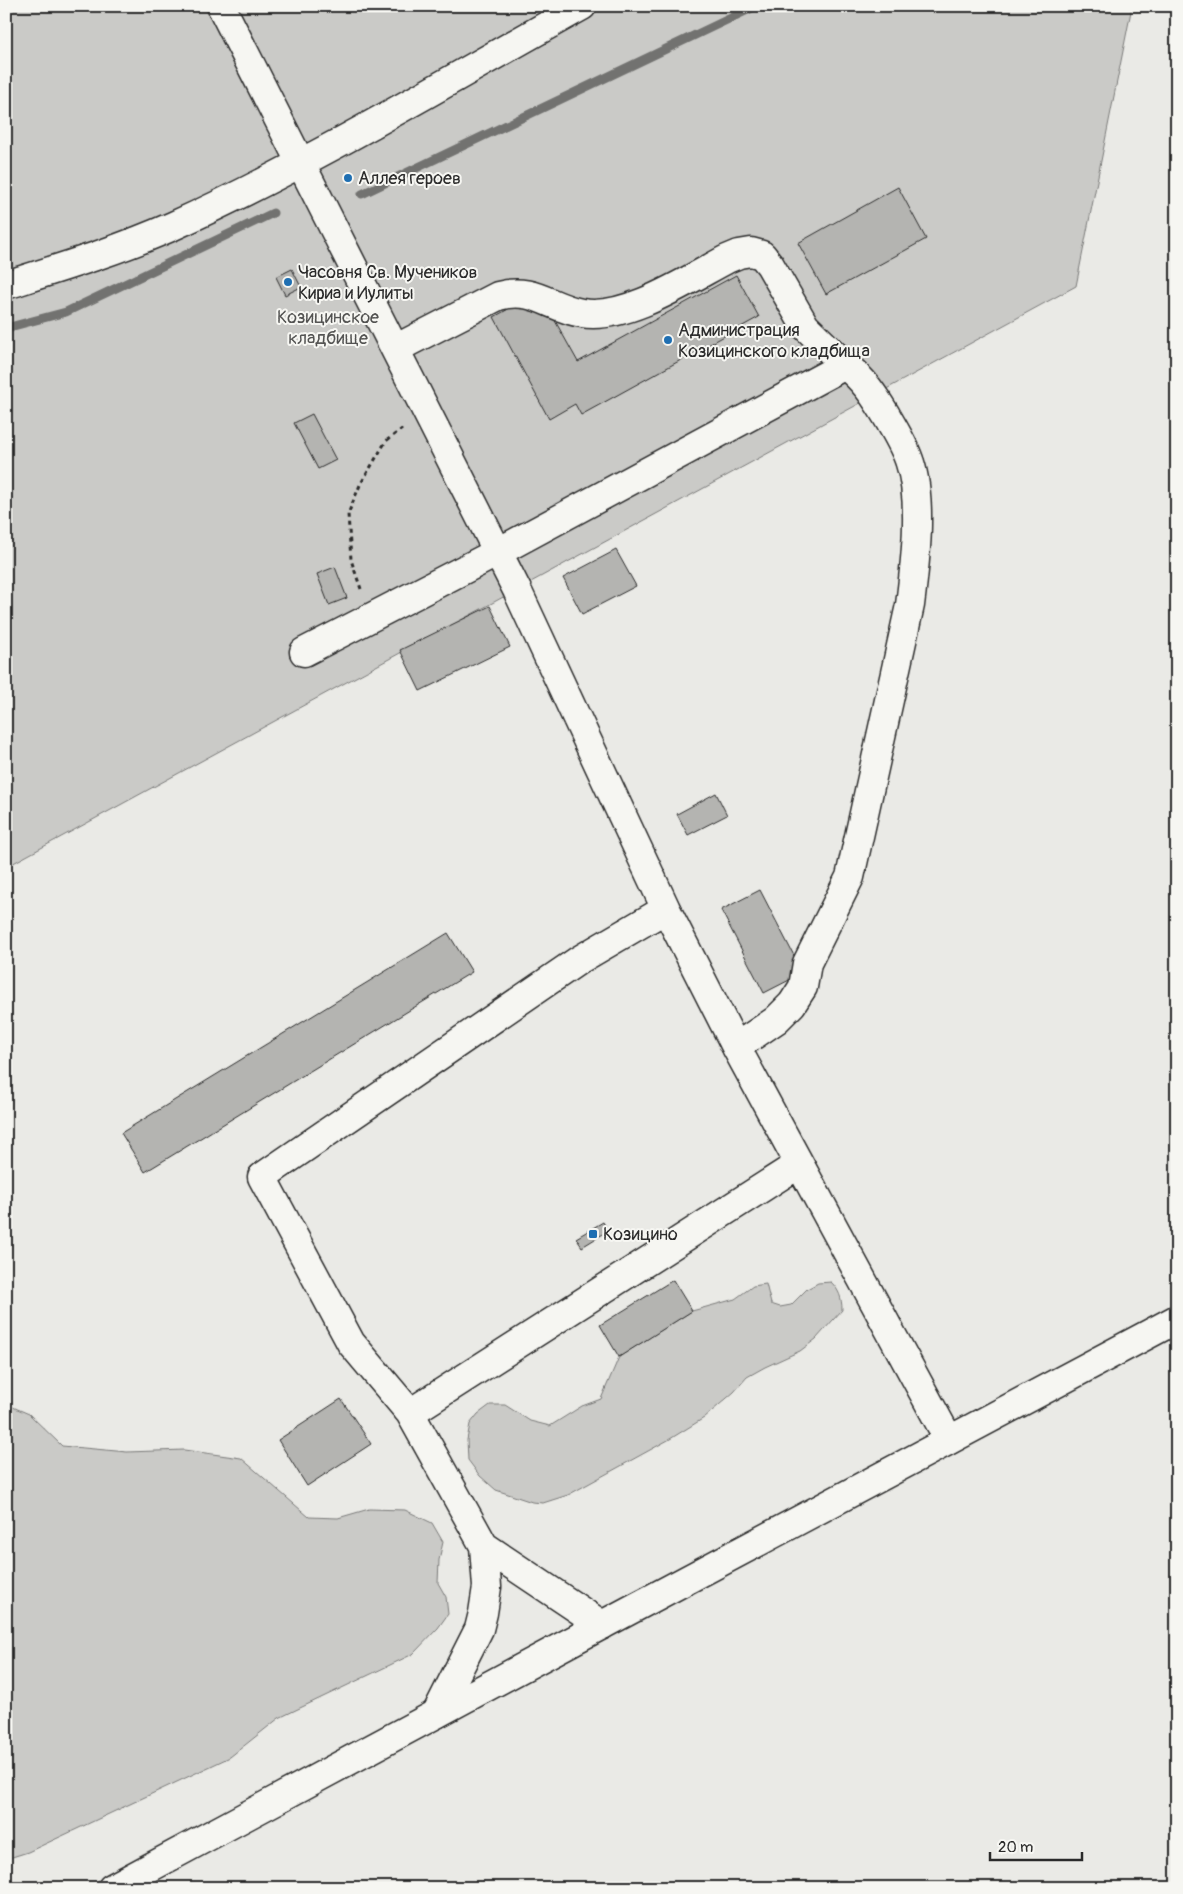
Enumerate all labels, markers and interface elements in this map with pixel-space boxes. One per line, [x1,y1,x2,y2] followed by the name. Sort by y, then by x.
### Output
[358,167,461,190] place label: Аллея героев
[342,172,354,184] marker: Аллея героев
[298,261,477,305] place label: Часовня Св. Мучеников Кириа и Иулиты
[282,276,294,288] marker: Часовня Св. Мучеников Кириа и Иулиты
[277,306,379,350] park label: Козицинское кладбище
[678,319,870,363] place label: Администрация Козицинского кладбища
[662,334,674,346] marker: Администрация Козицинского кладбища
[603,1223,678,1246] place label: Козицино
[587,1228,599,1240] marker: Козицино
[990,1829,1083,1861] scale bar
[998,1838,1033,1857] text: 20 m

